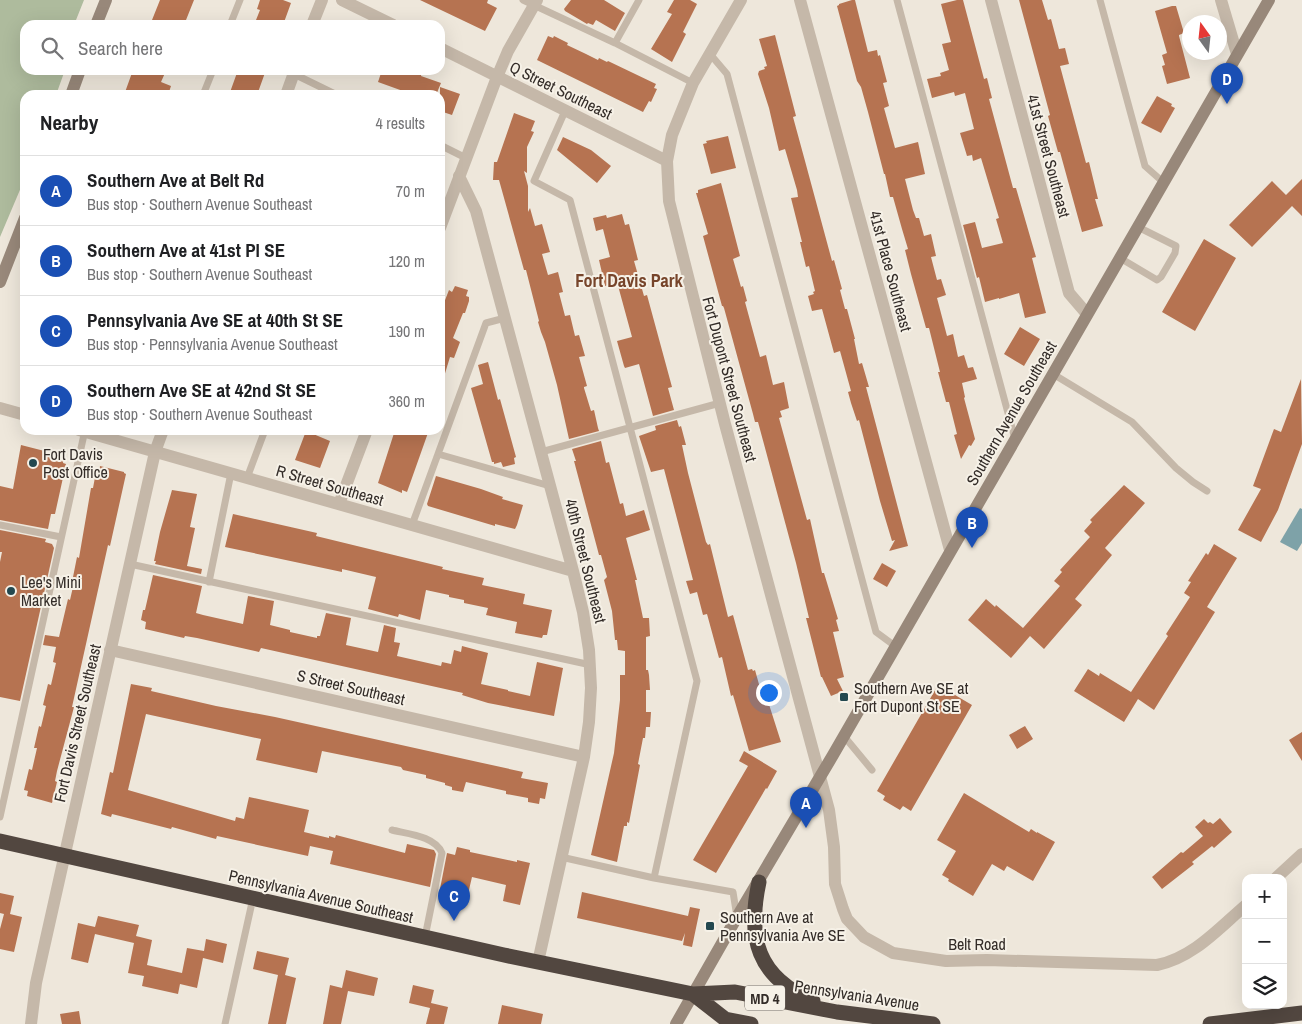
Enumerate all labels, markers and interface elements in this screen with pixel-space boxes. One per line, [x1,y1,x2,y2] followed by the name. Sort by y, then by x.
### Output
[1182,15,1227,60] north arrow
[20,20,445,75] search box
[38,34,66,62] icon: search
[78,35,163,61] text: Search here
[506,56,616,125] street label: Q Street Southeast
[1211,63,1243,104] pin: D
[1022,92,1076,220] street label: 41st Street Southeast
[40,108,98,137] text: Nearby
[375,112,425,134] text: 4 results
[87,167,264,193] text: Southern Ave at Belt Rd
[51,180,61,202] text: A
[396,180,425,202] text: 70 m
[87,193,312,215] text: Bus stop · Southern Avenue Southeast
[864,208,918,334] street label: 41st Place Southeast
[87,237,285,263] text: Southern Ave at 41st Pl SE
[51,250,61,272] text: B
[389,250,425,272] text: 120 m
[87,263,312,285] text: Bus stop · Southern Avenue Southeast
[575,268,684,293] district label: Fort Davis Park
[697,294,763,464] street label: Fort Dupont Street Southeast
[87,307,343,333] text: Pennsylvania Ave SE at 40th St SE
[51,320,61,342] text: C
[389,320,425,342] text: 190 m
[87,333,338,355] text: Bus stop · Pennsylvania Avenue Southeast
[961,337,1061,489] street label: Southern Avenue Southeast
[87,377,316,403] text: Southern Ave SE at 42nd St SE
[51,390,61,412] text: D
[389,390,425,412] text: 360 m
[87,403,312,425] text: Bus stop · Southern Avenue Southeast
[43,443,108,483] place label: Fort Davis Post Office
[27,457,39,469] marker: Fort Davis Post Office
[274,459,387,511] street label: R Street Southeast
[560,497,612,626] street label: 40th Street Southeast
[956,507,988,548] pin: B
[21,571,81,611] place label: Lee's Mini Market
[5,585,17,597] marker: Lee's Mini Market
[48,642,106,804] street label: Fort Davis Street Southeast
[295,664,407,710] street label: S Street Southeast
[854,677,969,717] place label: Southern Ave SE at Fort Dupont St SE
[756,680,782,706] your location
[838,691,850,703] marker: Southern Ave SE at Fort Dupont St SE
[790,787,822,828] pin: A
[227,864,416,928] street label: Pennsylvania Avenue Southeast
[1242,874,1287,1009] map controls
[1242,874,1287,919] button: +
[438,880,470,921] pin: C
[720,906,845,946] place label: Southern Ave at Pennsylvania Ave SE
[1242,919,1287,964] button: −
[704,920,716,932] marker: Southern Ave at Pennsylvania Ave SE
[948,933,1006,955] street label: Belt Road
[1242,964,1287,1009] button: layers
[793,974,921,1016] street label: Pennsylvania Avenue
[745,986,785,1010] road number: MD 4

